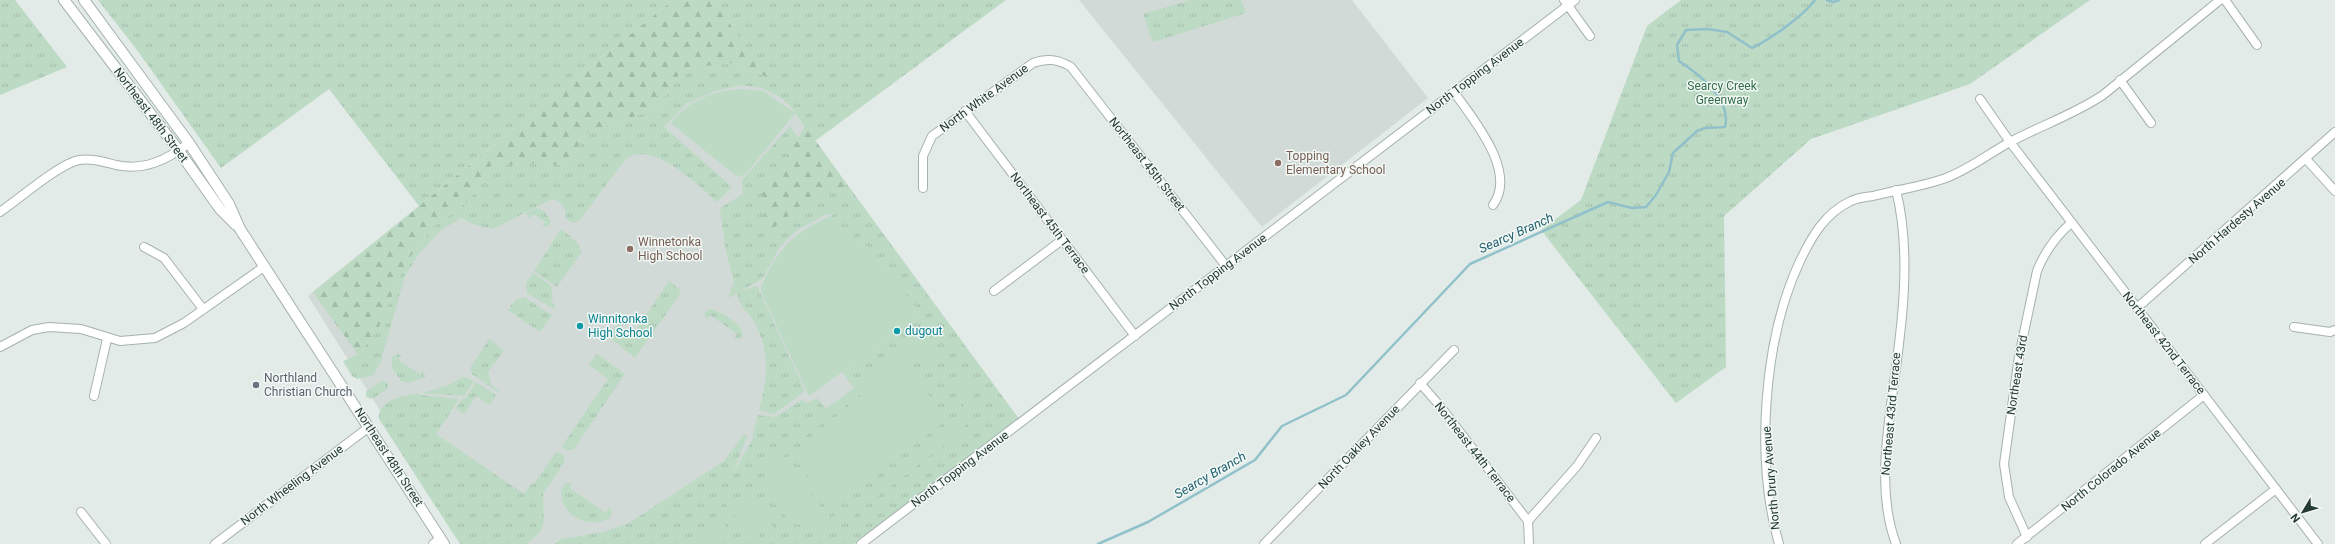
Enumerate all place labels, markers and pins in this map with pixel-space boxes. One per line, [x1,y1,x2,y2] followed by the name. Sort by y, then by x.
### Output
[1286,149,1386,177] place label: Topping Elementary School
[1273,158,1283,168] marker: Topping Elementary School
[638,235,702,263] place label: Winnetonka High School
[625,244,635,254] marker: Winnetonka High School
[588,312,652,340] place label: Winnitonka High School
[575,321,585,331] marker: Winnitonka High School
[905,324,943,338] place label: dugout
[892,326,902,336] marker: dugout
[264,371,352,399] place label: Northland Christian Church
[251,380,261,390] marker: Northland Christian Church

